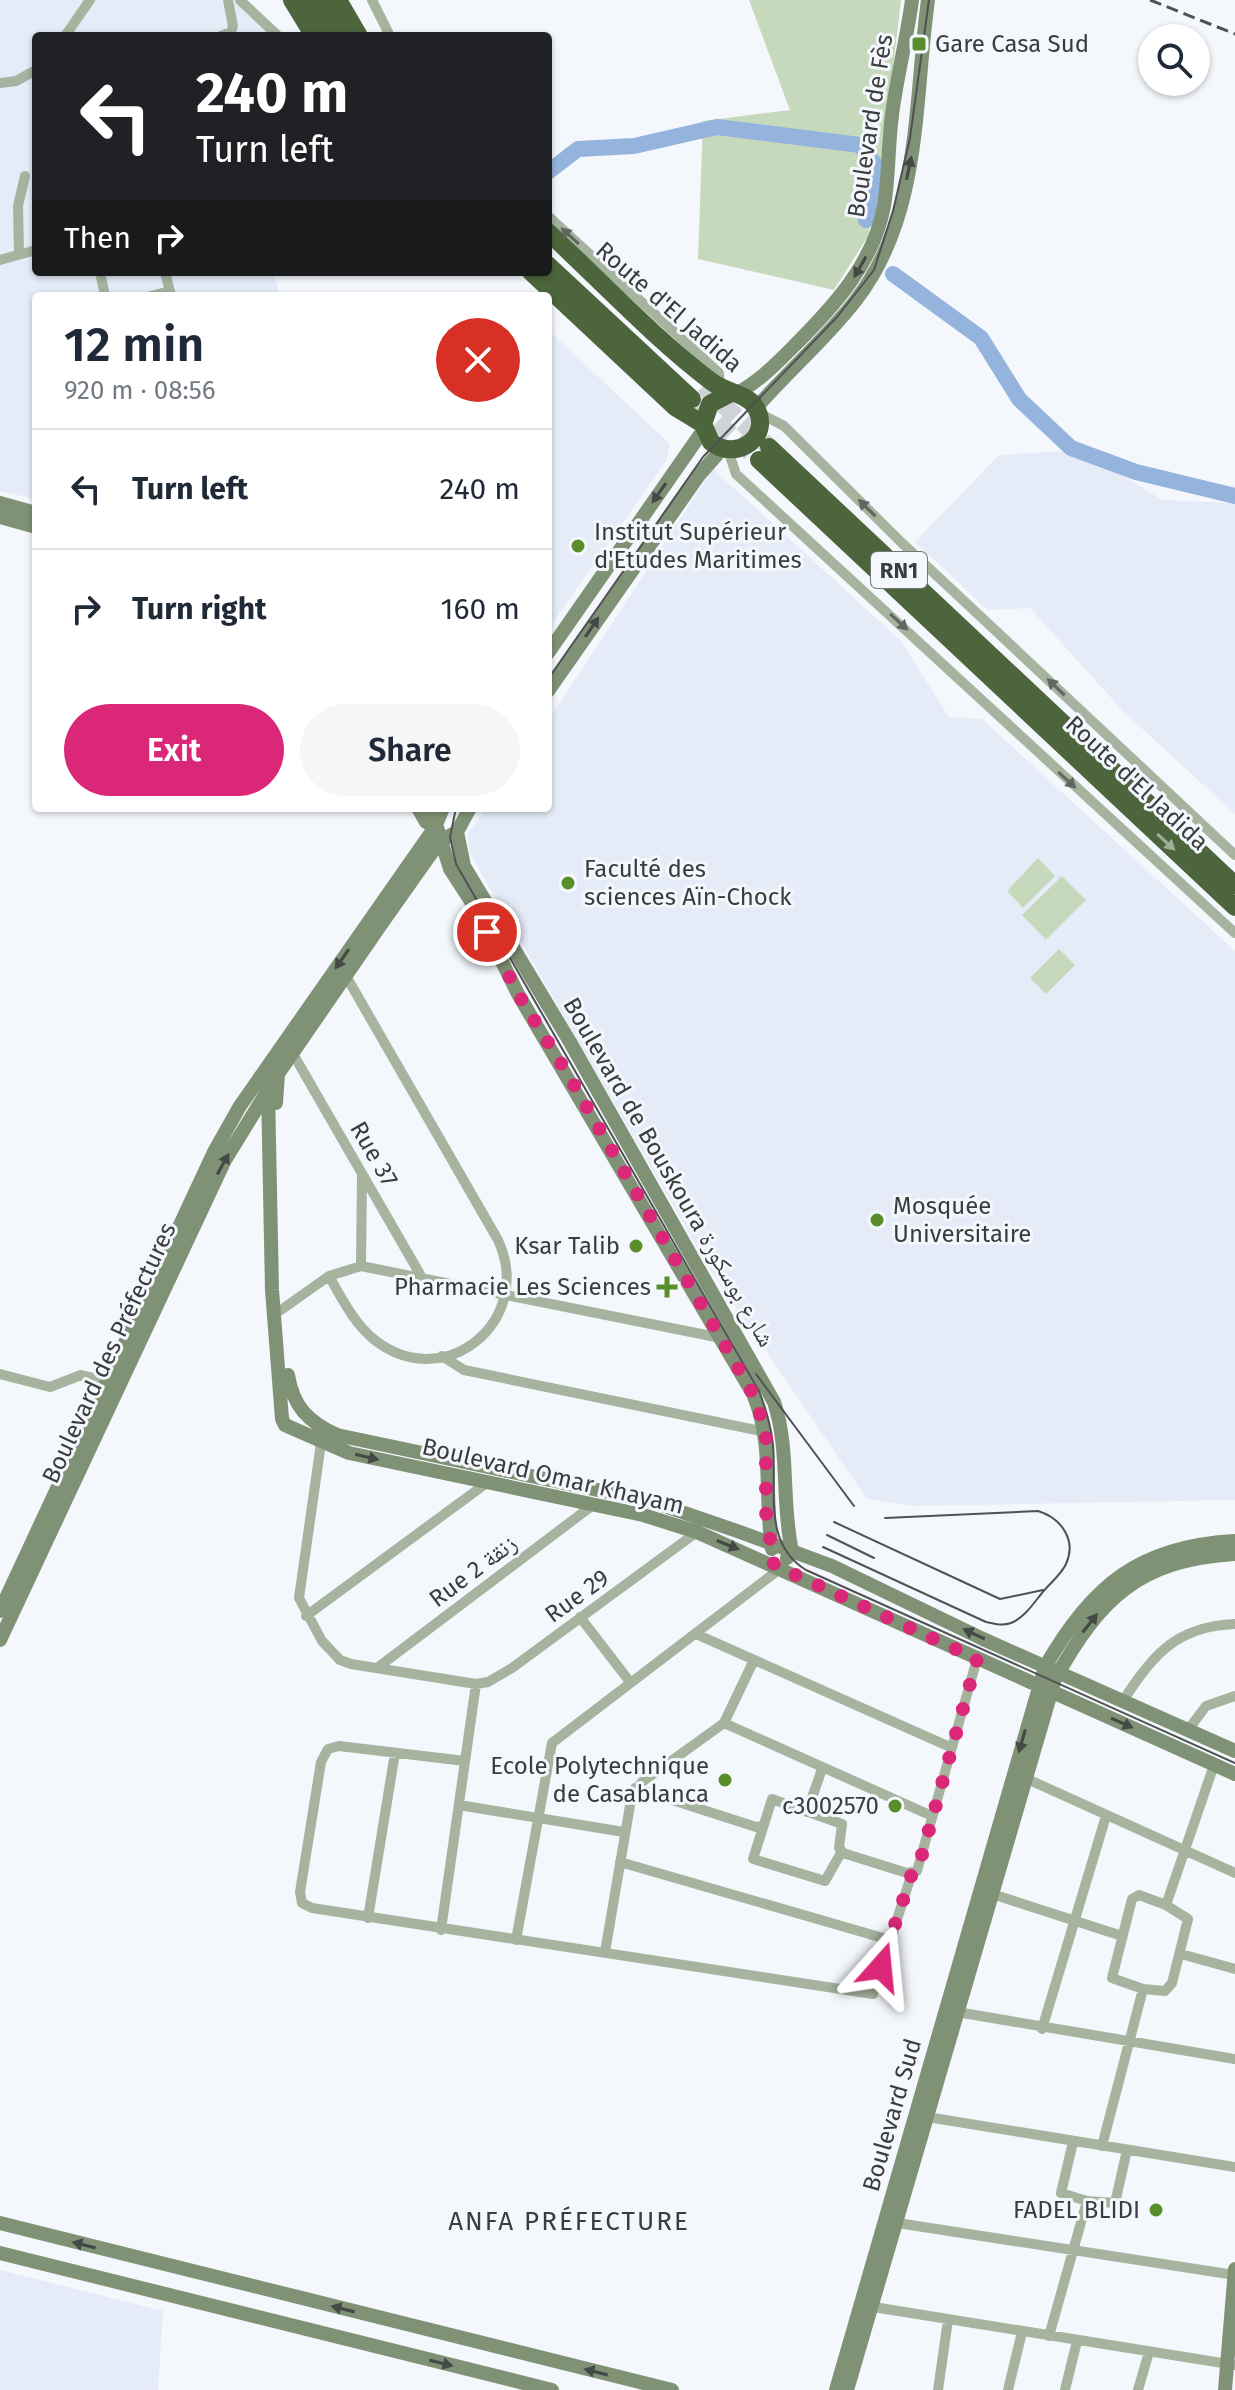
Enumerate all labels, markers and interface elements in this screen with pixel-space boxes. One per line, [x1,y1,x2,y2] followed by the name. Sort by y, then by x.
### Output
[1138,24,1210,96] map controls
[1138,24,1210,96] button: search
[935,30,1089,58] place label: Gare Casa Sud
[842,32,898,220] street label: Boulevard de Fès
[910,35,928,53] marker: Gare Casa Sud
[196,60,348,127] text: 240 m
[64,64,168,168] icon: left
[196,128,334,172] text: Turn left
[904,156,916,181] one-way arrow
[147,216,191,260] icon: right
[64,220,131,256] text: Then
[561,227,580,245] one-way arrow
[590,236,748,378] street label: Route d'El Jadida
[853,255,867,278] one-way arrow
[64,316,204,374] text: 12 min
[436,318,520,402] button: close
[64,375,216,406] text: 920 m · 08:56
[64,467,108,511] icon: left
[132,471,248,507] text: Turn left
[440,471,520,507] text: 240 m
[652,482,667,503] one-way arrow
[858,499,877,518] one-way arrow
[594,518,802,574] place label: Institut Supérieur d'Etudes Maritimes
[569,537,587,555] marker: Institut Supérieur d'Etudes Maritimes
[871,552,927,588] road number: RN1
[64,587,108,631] icon: right
[132,591,267,627] text: Turn right
[441,591,520,627] text: 160 m
[890,613,909,631] one-way arrow
[584,616,599,637] one-way arrow
[1046,678,1065,696] one-way arrow
[64,704,284,796] button: Exit
[300,704,520,796] button: Share
[1060,710,1214,856] street label: Route d'El Jadida
[1058,770,1077,788] one-way arrow
[1156,833,1175,851] one-way arrow
[584,855,792,911] place label: Faculté des sciences Aïn-Chock
[559,874,577,892] marker: Faculté des sciences Aïn-Chock
[453,898,521,966] pin
[465,910,509,954] icon: arrive
[335,949,350,970] one-way arrow
[556,992,781,1352] street label: Boulevard de Bouskoura شارع بوسكورة
[344,1116,404,1192] street label: Rue 37
[217,1152,230,1175] one-way arrow
[893,1192,1031,1248] place label: Mosquée Universitaire
[868,1211,886,1229] marker: Mosquée Universitaire
[36,1218,182,1488] street label: Boulevard des Préfectures
[514,1232,620,1260] place label: Ksar Talib
[627,1237,645,1255] marker: Ksar Talib
[394,1273,651,1301] place label: Pharmacie Les Sciences
[658,1278,676,1296] marker: Pharmacie Les Sciences
[419,1432,687,1520] street label: Boulevard Omar Khayam
[355,1451,380,1464] one-way arrow
[424,1529,522,1613] street label: Rue 2 زنقة
[716,1539,740,1552] one-way arrow
[540,1563,614,1629] street label: Rue 29
[1082,1613,1098,1633] one-way arrow
[962,1627,986,1641] one-way arrow
[1110,1716,1134,1730] one-way arrow
[1015,1730,1028,1754] one-way arrow
[490,1752,709,1808] place label: Ecole Polytechnique de Casablanca
[716,1771,734,1789] marker: Ecole Polytechnique de Casablanca
[782,1792,879,1820] place label: c3002570
[886,1797,904,1815] marker: c3002570
[839,1925,923,2009] position arrow
[857,2035,927,2195] street label: Boulevard Sud
[1013,2196,1140,2224] place label: FADEL BLIDI
[1147,2201,1165,2219] marker: FADEL BLIDI
[448,2206,690,2237] district label: ANFA PRÉFECTURE
[71,2238,96,2250] one-way arrow
[331,2303,356,2315] one-way arrow
[429,2357,454,2370] one-way arrow
[583,2365,608,2377] one-way arrow

